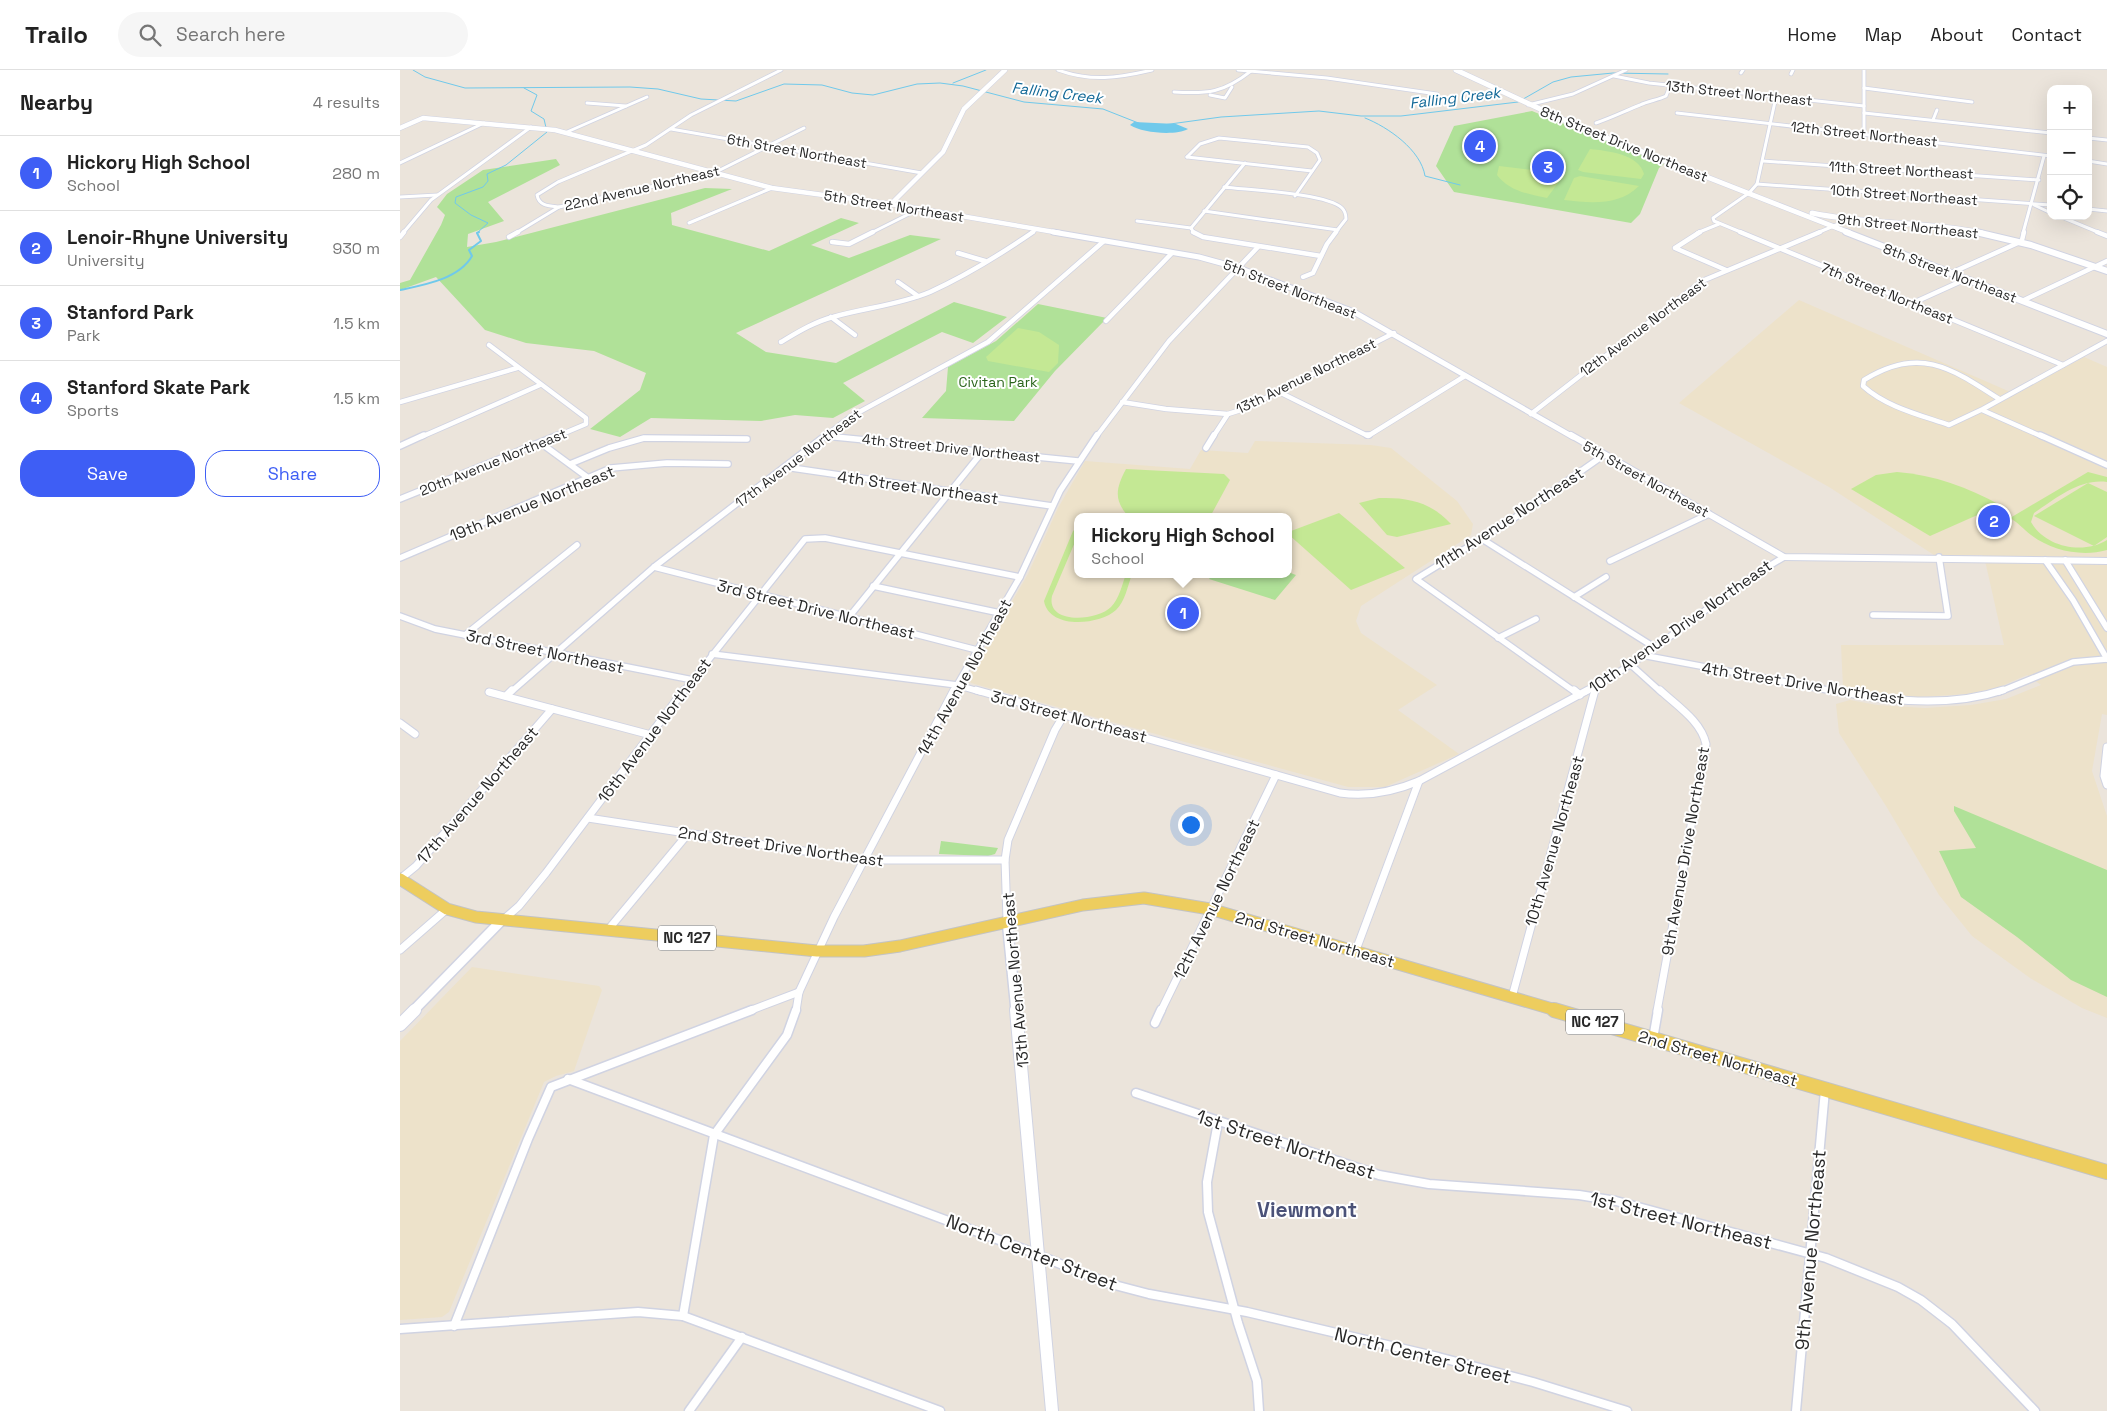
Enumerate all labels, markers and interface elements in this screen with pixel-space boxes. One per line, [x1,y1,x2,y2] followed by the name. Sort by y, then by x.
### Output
[118,12,468,57] search box
[25,19,88,50] text: Trailo
[136,21,164,49] icon: search
[176,22,286,47] text: Search here
[1788,23,1837,46] text: Home
[1865,23,1902,46] text: Map
[1930,23,1984,46] text: About
[2012,23,2082,46] text: Contact
[1665,76,1813,110] street label: 13th Street Northeast
[1011,78,1105,108] water label: Falling Creek
[1409,82,1503,112] water label: Falling Creek
[2047,85,2092,220] map controls
[2047,85,2092,130] button: +
[20,89,93,116] text: Nearby
[313,92,380,113] text: 4 results
[1538,102,1710,186] street label: 8th Street Drive Northeast
[1790,117,1938,151] street label: 12th Street Northeast
[1464,127,1496,165] pin: 4
[726,130,868,172] street label: 6th Street Northeast
[2047,130,2092,175] button: −
[1532,148,1564,186] pin: 3
[67,150,250,175] text: Hickory High School
[1828,157,1974,183] street label: 11th Street Northeast
[562,161,722,215] street label: 22nd Avenue Northeast
[32,163,40,184] text: 1
[332,163,380,184] text: 280 m
[67,175,120,196] text: School
[2047,175,2092,220] button: locate
[1830,181,1978,209] street label: 10th Street Northeast
[823,186,965,226] street label: 5th Street Northeast
[1837,210,1979,242] street label: 9th Street Northeast
[67,225,288,250] text: Lenoir-Rhyne University
[31,238,41,259] text: 2
[332,238,380,259] text: 930 m
[1881,239,2019,307] street label: 8th Street Northeast
[67,250,145,271] text: University
[1221,255,1359,323] street label: 5th Street Northeast
[1818,258,1956,328] street label: 7th Street Northeast
[1576,273,1710,381] street label: 12th Avenue Northeast
[67,300,194,325] text: Stanford Park
[31,313,41,334] text: 3
[333,313,380,334] text: 1.5 km
[67,325,100,346] text: Park
[1233,334,1379,418] street label: 13th Avenue Northeast
[958,373,1038,391] park label: Civitan Park
[67,375,250,400] text: Stanford Skate Park
[31,388,41,409] text: 4
[333,388,380,409] text: 1.5 km
[67,400,119,421] text: Sports
[731,405,865,511] street label: 17th Avenue Northeast
[417,424,569,500] street label: 20th Avenue Northeast
[861,430,1041,466] street label: 4th Street Drive Northeast
[1580,437,1712,521] street label: 5th Street Northeast
[20,450,195,497] button: Save
[205,450,380,497] button: Share
[447,461,618,546] street label: 19th Avenue Northeast
[1431,463,1588,574] street label: 11th Avenue Northeast
[836,466,1000,509] street label: 4th Street Northeast
[1978,502,2010,540] pin: 2
[1074,513,1292,578] popup
[1091,523,1275,548] text: Hickory High School
[1091,548,1144,569] text: School
[1585,555,1776,698] street label: 10th Avenue Drive Northeast
[715,575,917,644] street label: 3rd Street Drive Northeast
[1167,594,1199,632] pin: 1
[913,595,1016,759] street label: 14th Avenue Northeast
[464,625,626,678] street label: 3rd Street Northeast
[593,654,716,807] street label: 16th Avenue Northeast
[1700,657,1906,710] street label: 4th Street Drive Northeast
[989,686,1149,747] street label: 3rd Street Northeast
[412,722,543,868] street label: 17th Avenue Northeast
[1657,745,1714,957] street label: 9th Avenue Drive Northeast
[1520,753,1589,929] street label: 10th Avenue Northeast
[1178,812,1204,838] your location
[1168,816,1264,983] street label: 12th Avenue Northeast
[677,822,885,871] street label: 2nd Street Drive Northeast
[997,891,1034,1069] street label: 13th Avenue Northeast
[1233,907,1397,972] street label: 2nd Street Northeast
[658,926,716,950] road number: NC 127
[1566,1010,1624,1034] road number: NC 127
[1636,1026,1800,1091] street label: 2nd Street Northeast
[1193,1104,1379,1185] street label: 1st Street Northeast
[1789,1149,1832,1351] street label: 9th Avenue Northeast
[1587,1186,1775,1255] street label: 1st Street Northeast
[1257,1196,1357,1223] district label: Viewmont
[943,1208,1121,1297] street label: North Center Street
[1332,1321,1514,1390] street label: North Center Street

